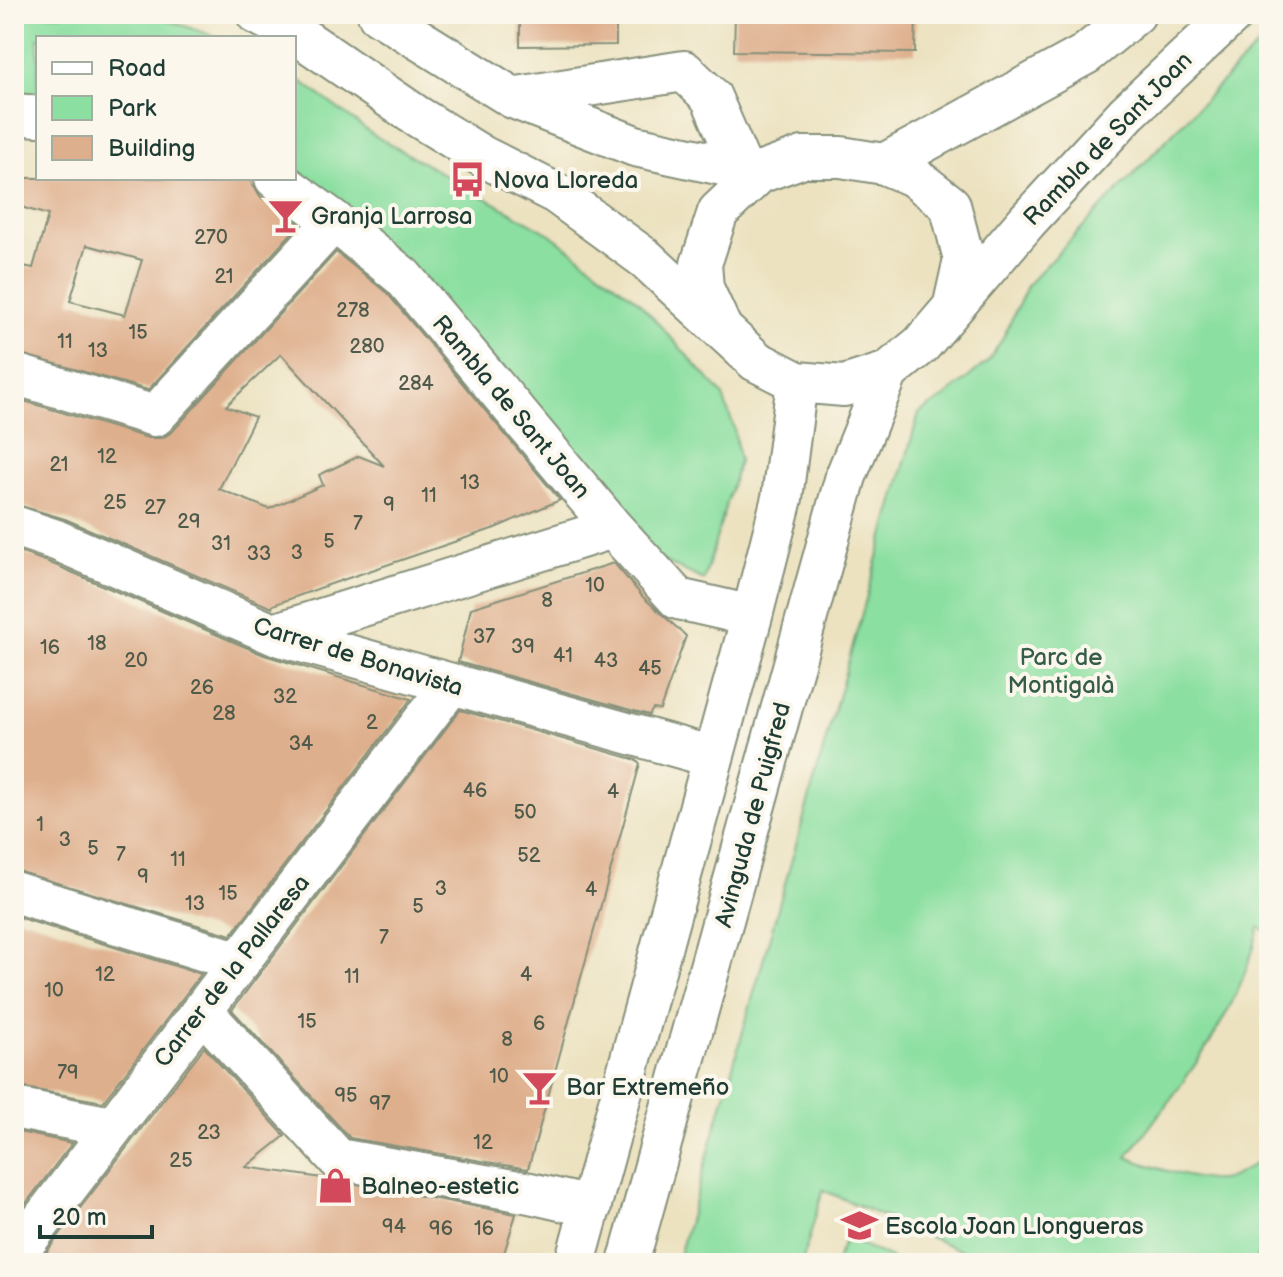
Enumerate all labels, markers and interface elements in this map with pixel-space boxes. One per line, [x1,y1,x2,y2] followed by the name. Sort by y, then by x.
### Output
[36,36,296,180] legend
[1018,46,1198,232] street label: Rambla de Sant Joan
[108,54,166,83] text: Road
[108,94,156,123] text: Park
[108,134,195,163] text: Building
[448,161,486,199] bus stop icon: Nova Lloreda
[493,166,638,195] place label: Nova Lloreda
[266,197,304,235] bar icon: Granja Larrosa
[311,202,473,231] place label: Granja Larrosa
[194,226,228,250] house number: 270
[214,265,234,289] house number: 21
[336,299,370,323] house number: 278
[426,309,596,505] street label: Rambla de Sant Joan
[128,321,148,345] house number: 15
[57,330,73,354] house number: 11
[349,335,385,359] house number: 280
[88,339,108,363] house number: 13
[398,372,434,396] house number: 284
[97,445,117,469] house number: 12
[49,453,69,477] house number: 21
[460,471,480,495] house number: 13
[421,484,437,508] house number: 11
[103,491,127,515] house number: 25
[383,493,395,517] house number: 9
[144,496,166,520] house number: 27
[177,510,201,534] house number: 29
[353,512,363,536] house number: 7
[323,530,335,554] house number: 5
[211,532,231,556] house number: 31
[291,541,303,565] house number: 3
[247,542,271,566] house number: 33
[585,574,605,598] house number: 10
[541,589,553,613] house number: 8
[250,611,466,703] street label: Carrer de Bonavista
[473,625,495,649] house number: 37
[87,632,107,656] house number: 18
[511,635,535,659] house number: 39
[40,636,60,660] house number: 16
[1007,643,1115,700] park label: Parc de Montigalà
[553,644,573,668] house number: 41
[124,649,148,673] house number: 20
[594,649,618,673] house number: 43
[638,657,662,681] house number: 45
[190,676,214,700] house number: 26
[273,685,297,709] house number: 32
[709,699,797,931] street label: Avinguda de Puigfred
[212,702,236,726] house number: 28
[366,711,378,735] house number: 2
[289,732,313,756] house number: 34
[463,779,487,803] house number: 46
[607,780,619,804] house number: 4
[513,801,537,825] house number: 50
[36,813,44,837] house number: 1
[59,828,71,852] house number: 3
[87,837,99,861] house number: 5
[116,843,126,867] house number: 7
[517,844,541,868] house number: 52
[170,848,186,872] house number: 11
[137,865,149,889] house number: 9
[148,869,316,1073] street label: Carrer de la Pallaresa
[435,877,447,901] house number: 3
[585,878,597,902] house number: 4
[218,882,238,906] house number: 15
[185,892,205,916] house number: 13
[412,895,424,919] house number: 5
[379,926,389,950] house number: 7
[95,963,115,987] house number: 12
[520,963,532,987] house number: 4
[344,965,360,989] house number: 11
[44,979,64,1003] house number: 10
[297,1010,317,1034] house number: 15
[533,1012,545,1036] house number: 6
[501,1028,513,1052] house number: 8
[57,1061,79,1085] house number: 79
[489,1065,509,1089] house number: 10
[521,1068,559,1106] bar icon: Bar Extremeño
[566,1073,729,1102] place label: Bar Extremeño
[334,1084,358,1108] house number: 95
[369,1092,391,1116] house number: 97
[197,1121,221,1145] house number: 23
[473,1131,493,1155] house number: 12
[169,1149,193,1173] house number: 25
[316,1167,354,1205] shop icon: Balneo-estetic
[361,1172,519,1201] place label: Balneo-estetic
[40,1189,152,1239] scale bar
[52,1203,107,1232] text: 20 m
[840,1207,878,1245] school or university icon: Escola Joan Llongueras
[885,1212,1144,1241] place label: Escola Joan Llongueras
[382,1215,406,1239] house number: 94
[429,1217,453,1241] house number: 96
[474,1217,494,1241] house number: 16

